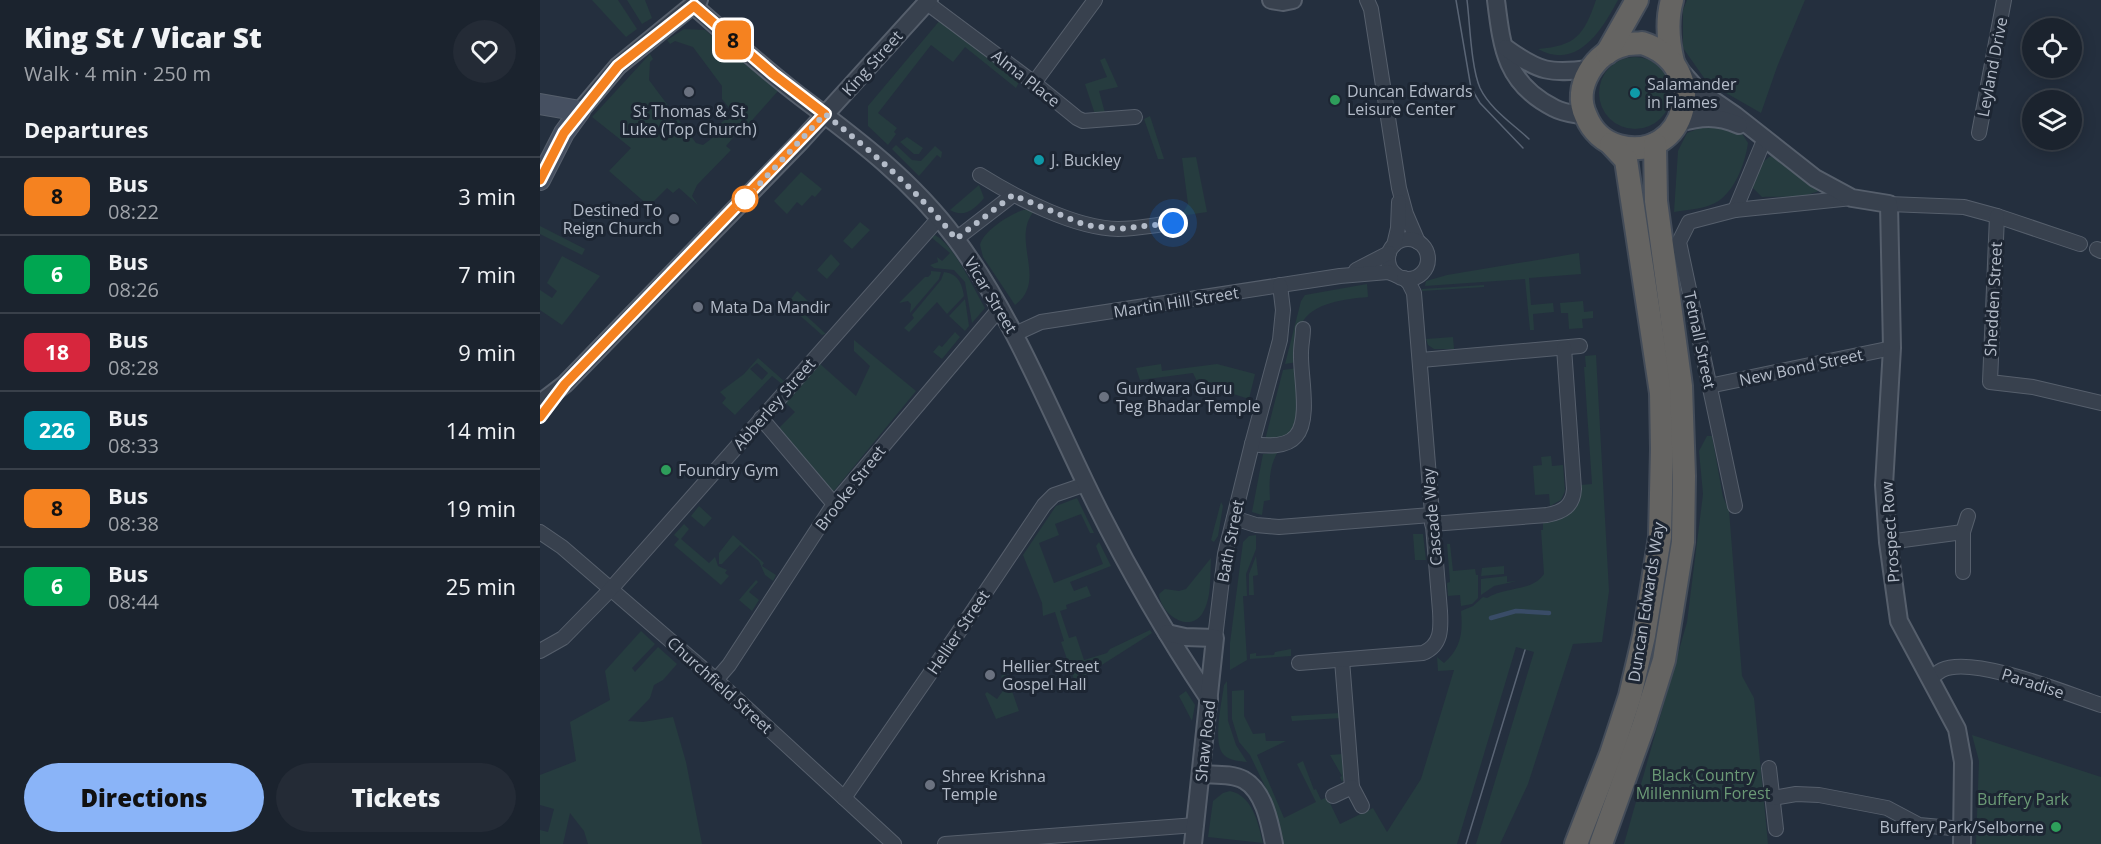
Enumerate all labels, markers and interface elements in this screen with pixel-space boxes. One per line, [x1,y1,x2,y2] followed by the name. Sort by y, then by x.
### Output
[1972,15,2012,119] street label: Leyland Drive
[24,18,262,56] text: King St / Vicar St
[2022,18,2082,150] map controls
[2022,18,2082,78] button: locate
[453,20,516,83] button: heart
[714,20,752,60] line badge: 8
[837,25,908,101] street label: King Street
[727,26,739,54] text: 8
[987,44,1065,112] street label: Alma Place
[24,60,211,87] text: Walk · 4 min · 250 m
[1647,73,1737,113] place label: Salamander in Flames
[1347,80,1473,120] place label: Duncan Edwards Leisure Center
[682,85,696,99] marker: St Thomas & St Luke (Top Church)
[1628,86,1642,100] marker: Salamander in Flames
[2022,90,2082,150] button: layers
[1328,93,1342,107] marker: Duncan Edwards Leisure Center
[621,100,757,140] place label: St Thomas & St Luke (Top Church)
[24,114,148,144] text: Departures
[1049,149,1122,171] place label: J. Buckley
[1032,153,1046,167] marker: J. Buckley
[108,168,148,198] text: Bus
[458,181,516,211] text: 3 min
[51,182,63,210] text: 8
[732,186,758,212] unlabelled marker
[108,198,159,225] text: 08:22
[563,199,662,239] place label: Destined To Reign Church
[1158,208,1188,238] your location
[667,212,681,226] marker: Destined To Reign Church
[1979,241,2007,357] street label: Shedden Street
[108,246,148,276] text: Bus
[960,253,1023,338] street label: Vicar Street
[458,259,516,289] text: 7 min
[51,260,63,288] text: 6
[108,276,159,303] text: 08:26
[1112,281,1240,323] street label: Martin Hill Street
[1679,289,1721,391] street label: Tetnall Street
[710,296,831,318] place label: Mata Da Mandir
[691,300,705,314] marker: Mata Da Mandir
[108,324,148,354] text: Bus
[458,337,516,367] text: 9 min
[45,338,69,366] text: 18
[1737,343,1865,391] street label: New Bond Street
[728,353,820,455] street label: Abberley Street
[108,354,159,381] text: 08:28
[1116,377,1260,417] place label: Gurdwara Guru Teg Bhadar Temple
[1097,390,1111,404] marker: Gurdwara Guru Teg Bhadar Temple
[108,402,148,432] text: Bus
[446,415,516,445] text: 14 min
[39,416,75,444] text: 226
[108,432,159,459] text: 08:33
[810,441,890,535] street label: Brooke Street
[678,459,778,481] place label: Foundry Gym
[659,463,673,477] marker: Foundry Gym
[1417,466,1447,567] street label: Cascade Way
[108,480,148,510] text: Bus
[1875,480,1905,583] street label: Prospect Row
[446,493,516,523] text: 19 min
[51,494,63,522] text: 8
[1211,498,1249,584] street label: Bath Street
[108,510,159,537] text: 08:38
[1623,520,1670,683] street label: Duncan Edwards Way
[108,558,148,588] text: Bus
[446,571,516,601] text: 25 min
[51,572,63,600] text: 6
[922,585,994,678] street label: Hellier Street
[108,588,159,615] text: 08:44
[663,632,778,738] street label: Churchfield Street
[1002,655,1100,695] place label: Hellier Street Gospel Hall
[1999,663,2067,703] street label: Paradise
[983,668,997,682] marker: Hellier Street Gospel Hall
[1190,699,1220,783] street label: Shaw Road
[24,763,264,832] button: Directions
[276,763,516,832] button: Tickets
[1636,764,1771,804] park label: Black Country Millennium Forest
[942,765,1046,805] place label: Shree Krishna Temple
[923,778,937,792] marker: Shree Krishna Temple
[1977,788,2070,810] park label: Buffery Park
[1880,816,2044,838] place label: Buffery Park/Selborne
[2049,820,2063,834] marker: Buffery Park/Selborne

